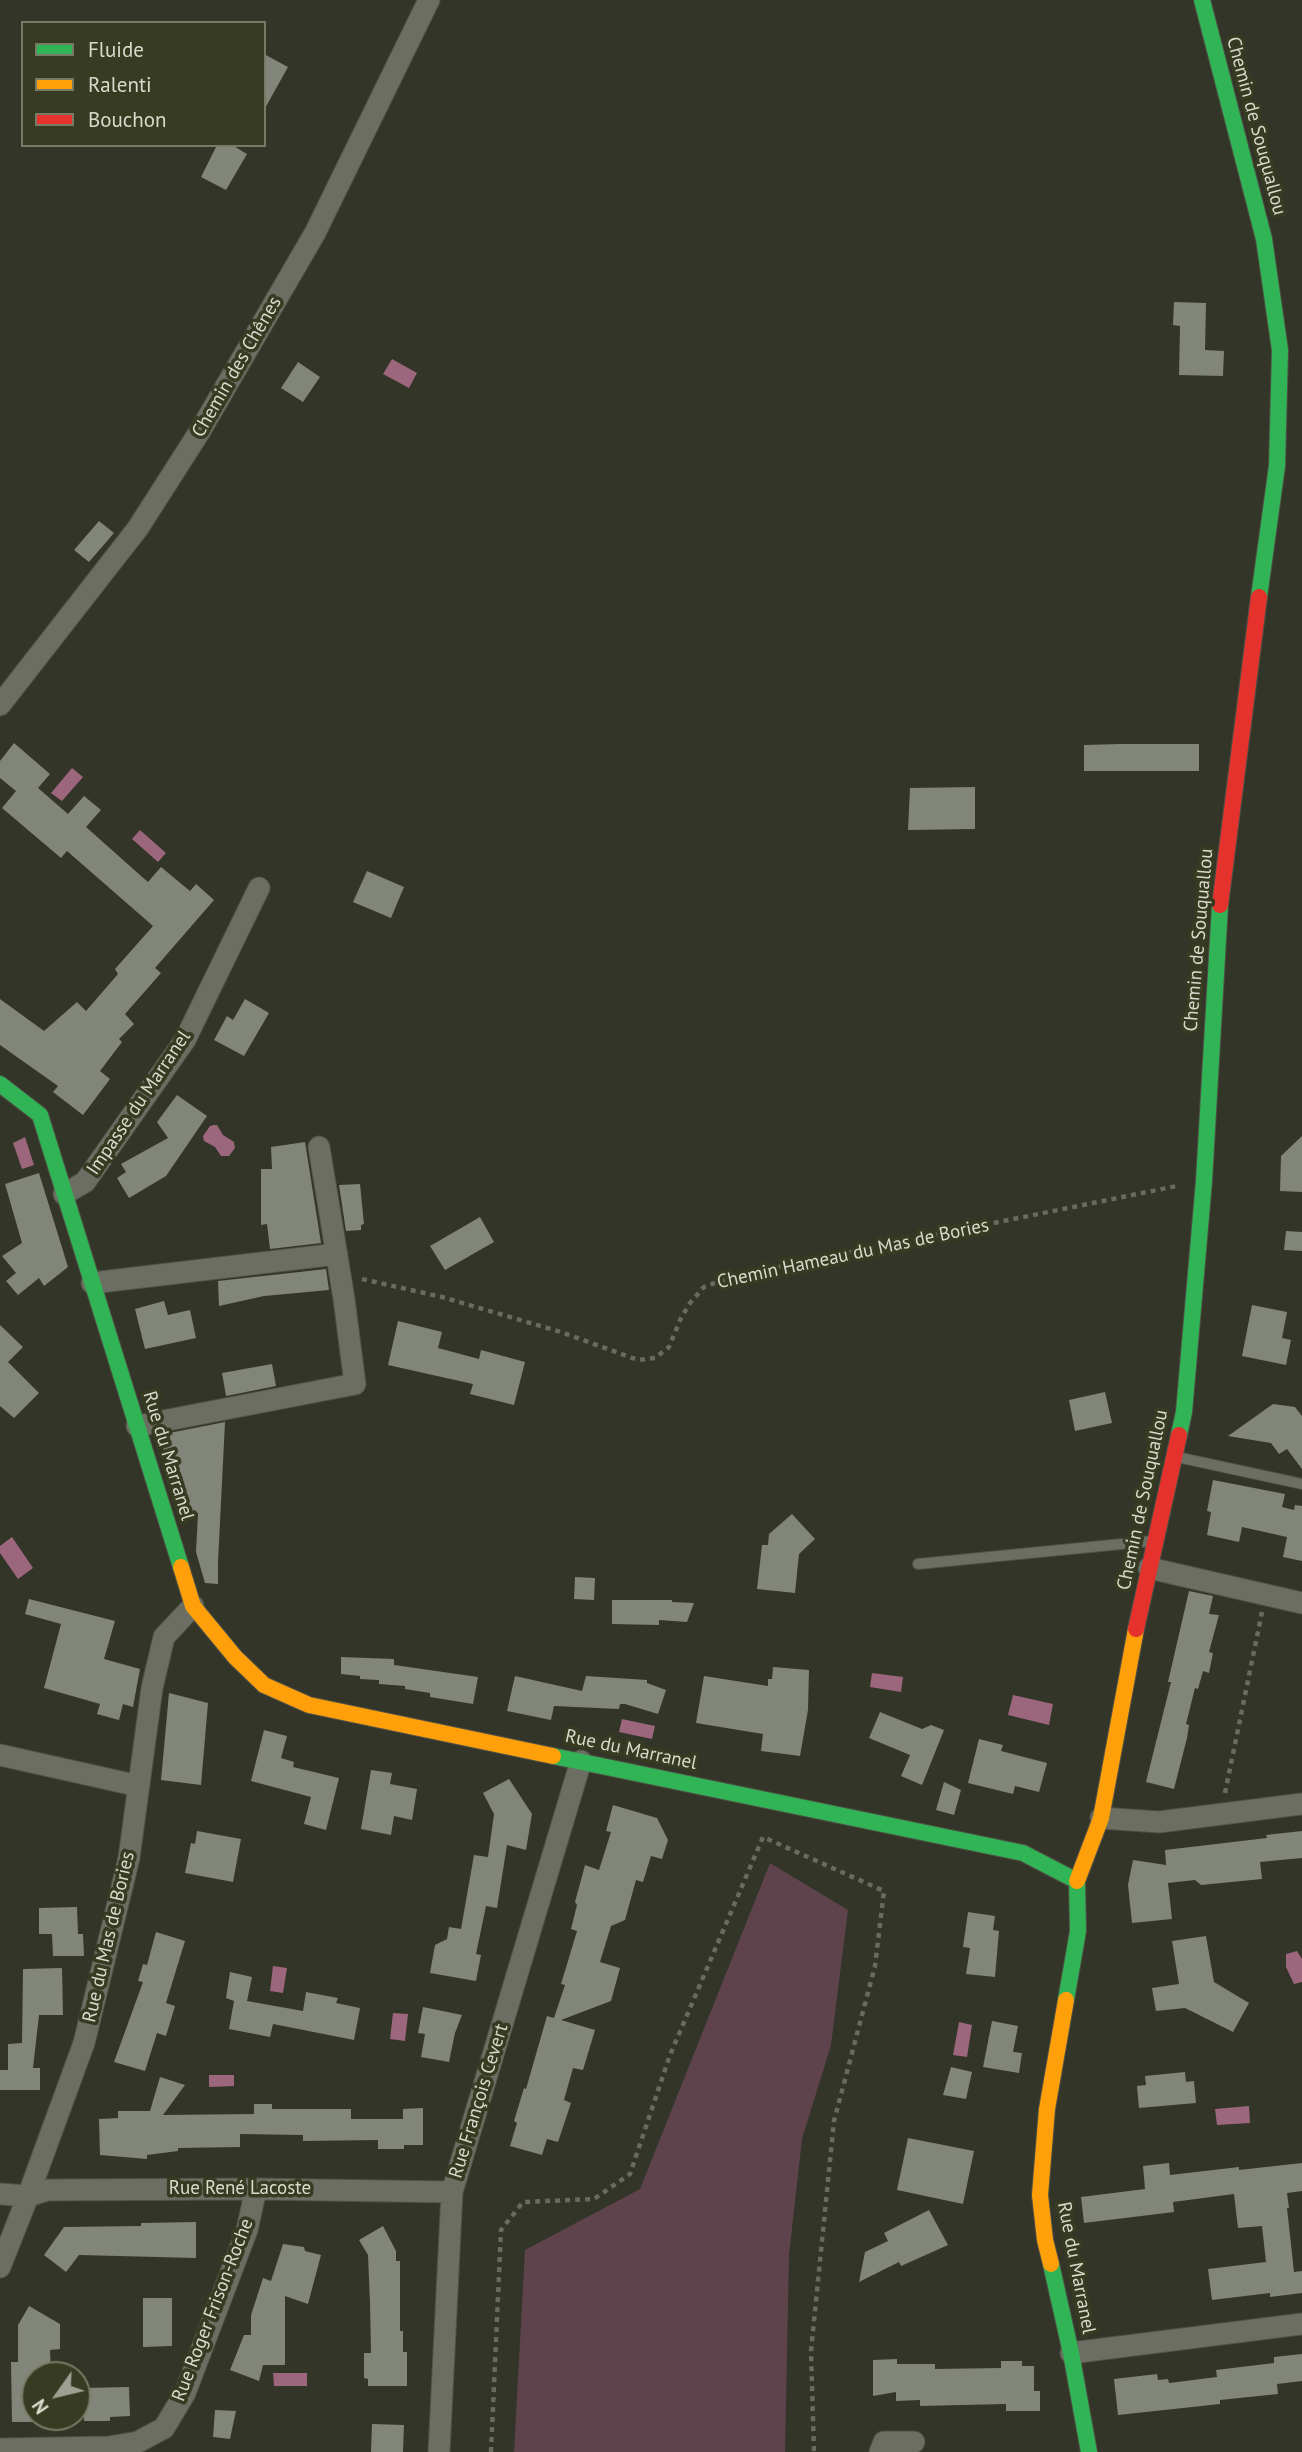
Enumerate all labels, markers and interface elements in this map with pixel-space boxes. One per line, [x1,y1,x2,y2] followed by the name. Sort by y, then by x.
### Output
[21,21,266,147] legend
[1221,34,1291,218] street label: Chemin de Souquallou
[88,36,144,63] text: Fluide
[88,71,152,98] text: Ralenti
[88,106,167,133] text: Bouchon
[187,293,287,441] street label: Chemin des Chênes
[1180,847,1218,1033] street label: Chemin de Souquallou
[82,1026,196,1180] street label: Impasse du Marranel
[715,1214,991,1294] street label: Chemin Hameau du Mas de Bories
[138,1389,198,1523] street label: Rue du Marranel
[1113,1408,1173,1592] street label: Chemin de Souquallou
[563,1725,699,1775] street label: Rue du Marranel
[78,1849,140,2025] street label: Rue du Mas de Bories
[445,2021,513,2181] street label: Rue François Cevert
[169,2178,311,2200] street label: Rue René Lacoste
[1052,2200,1100,2336] street label: Rue du Marranel
[168,2215,258,2405] street label: Rue Roger Frison-Roche
[21,2361,91,2431] north arrow
[27,2395,54,2419] text: N

